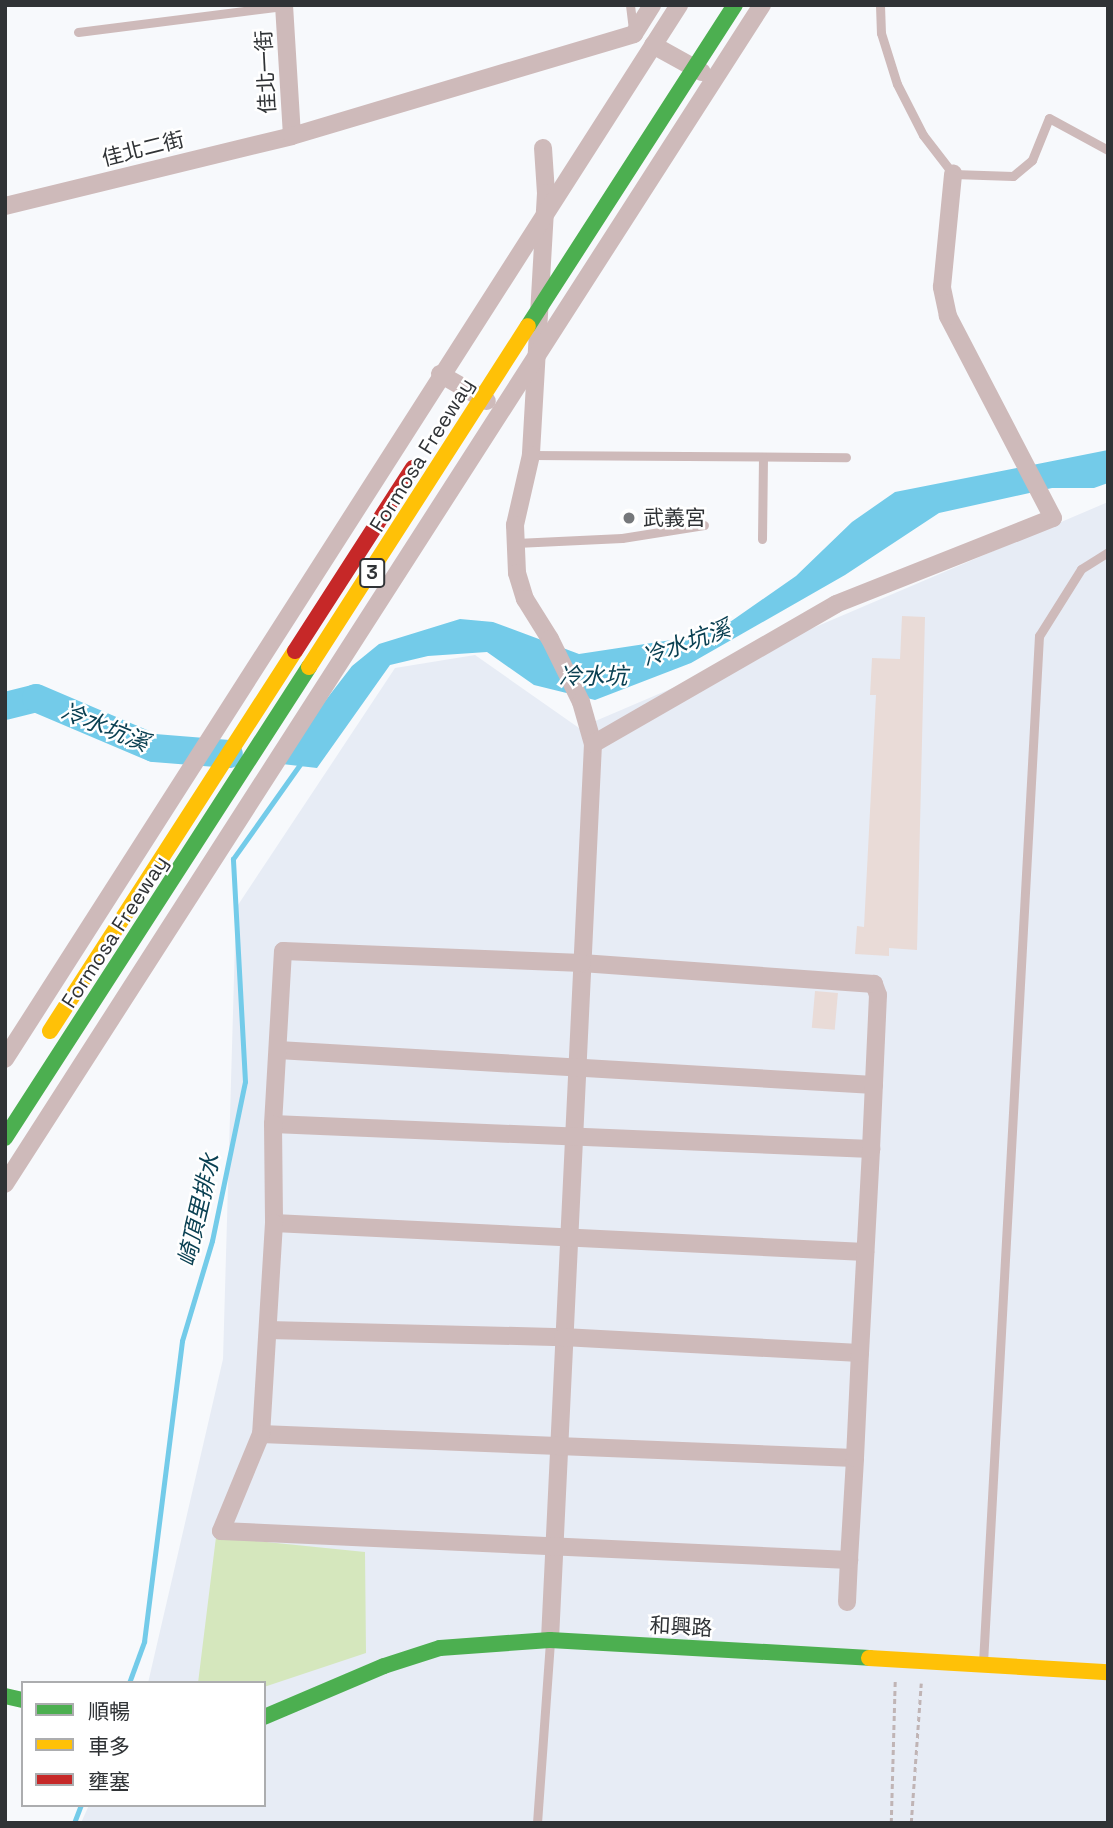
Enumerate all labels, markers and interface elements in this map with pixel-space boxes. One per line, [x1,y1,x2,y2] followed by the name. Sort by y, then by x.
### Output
[251,29,281,115] street label: 佳北一街
[99,127,187,171] street label: 佳北二街
[365,374,479,536] street label: Formosa Freeway
[643,505,706,531] place label: 武義宮
[621,510,637,526] marker: 武義宮
[358,558,386,588] road number: 3
[638,614,734,672] water label: 冷水坑溪
[559,662,627,690] water label: 冷水坑
[57,697,153,757] water label: 冷水坑溪
[56,851,174,1013] street label: Formosa Freeway
[173,1151,225,1269] water label: 崎頂里排水
[649,1613,713,1641] street label: 和興路
[21,1681,266,1807] legend
[88,1698,130,1725] text: 順暢
[88,1733,130,1760] text: 車多
[88,1768,130,1795] text: 壅塞

